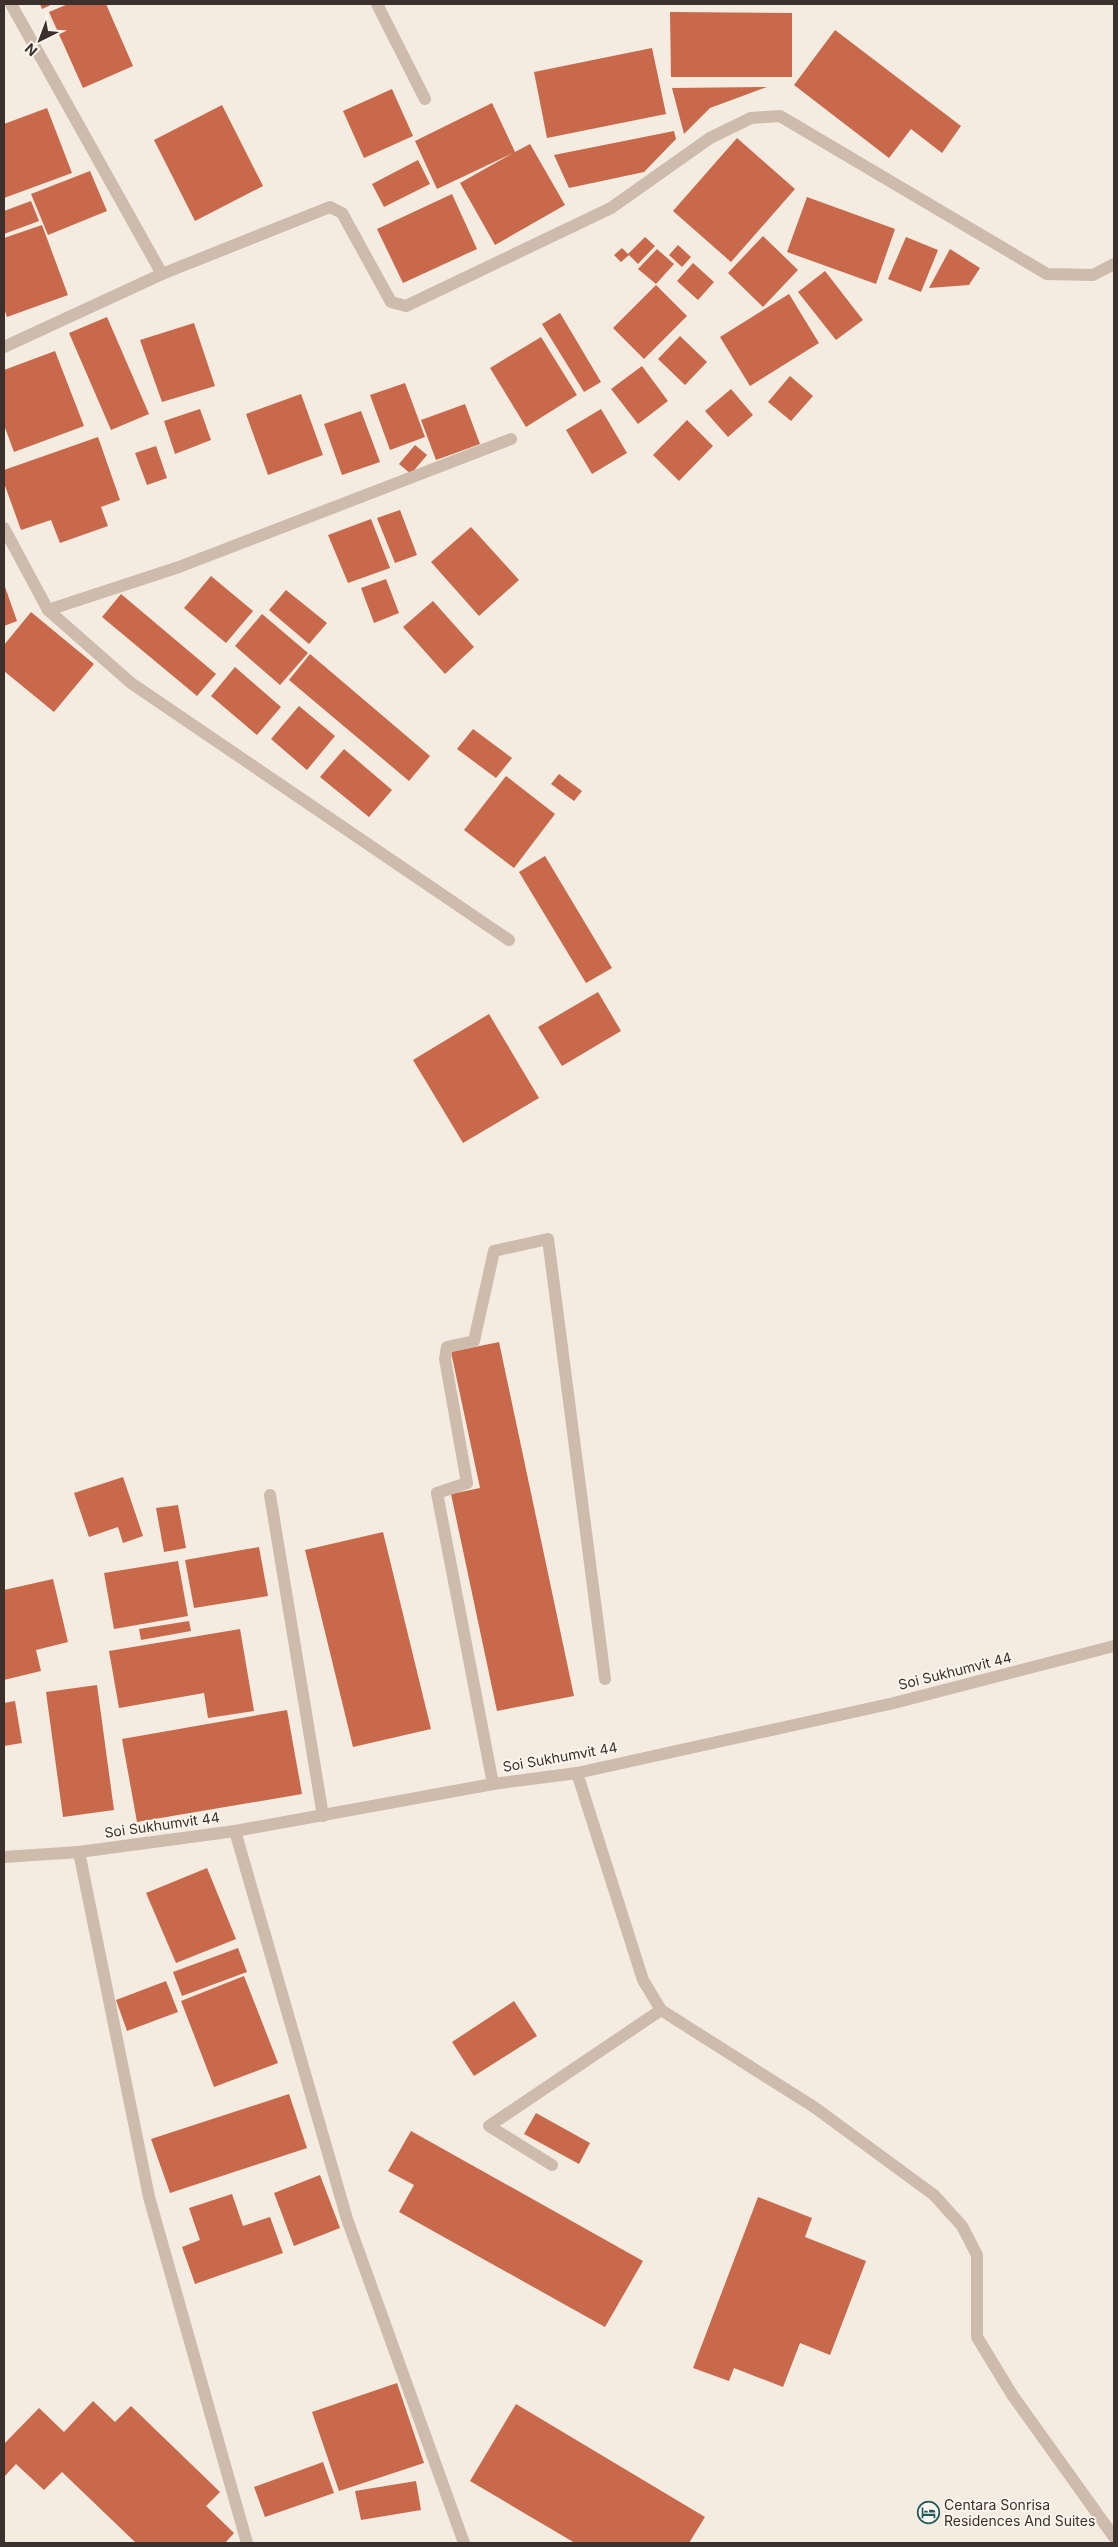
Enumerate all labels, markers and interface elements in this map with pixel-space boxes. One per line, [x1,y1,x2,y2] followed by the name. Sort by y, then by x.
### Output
[15,15,65,65] north arrow
[21,40,41,60] text: N
[896,1648,1013,1693] street label: Soi Sukhumvit 44
[501,1738,619,1775] street label: Soi Sukhumvit 44
[103,1808,221,1841] street label: Soi Sukhumvit 44
[944,2496,1095,2529] place label: Centara Sonrisa Residences And Suites
[916,2501,940,2525] hotel icon: Centara Sonrisa Residences And Suites

